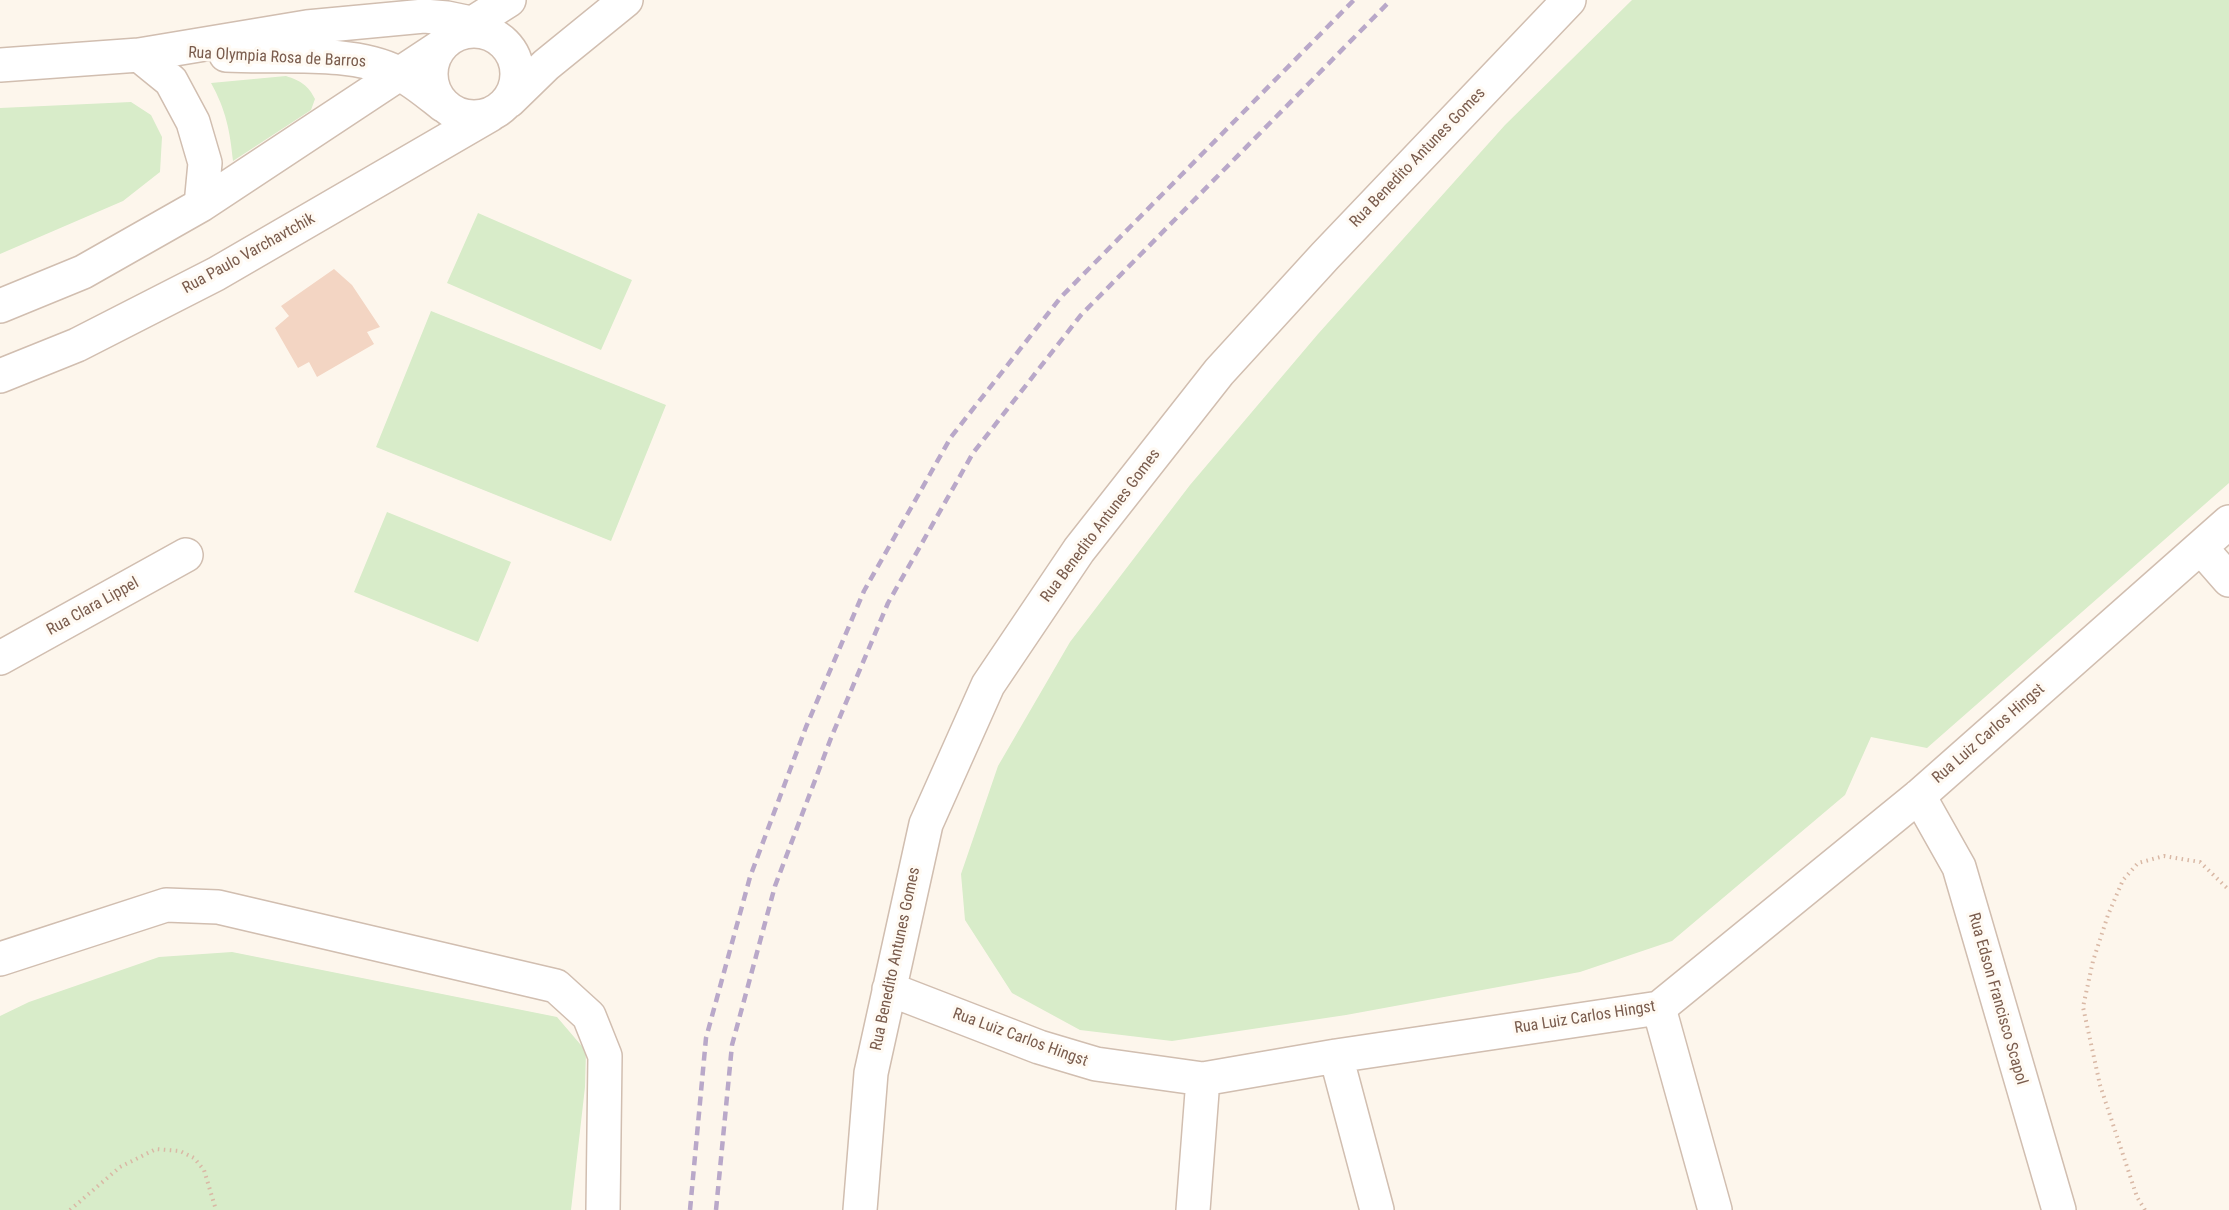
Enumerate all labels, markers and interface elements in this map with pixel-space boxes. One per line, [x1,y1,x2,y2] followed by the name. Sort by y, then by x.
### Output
[188,44,366,72] street label: Rua Olympia Rosa de Barros
[1346,84,1490,232] street label: Rua Benedito Antunes Gomes
[179,210,319,298] street label: Rua Paulo Varchavtchik
[1037,446,1165,606] street label: Rua Benedito Antunes Gomes
[44,574,142,640] street label: Rua Clara Lippel
[1929,680,2049,788] street label: Rua Luiz Carlos Hingst
[867,866,925,1052] street label: Rua Benedito Antunes Gomes
[1963,911,2031,1087] street label: Rua Edson Francisco Scapol
[1513,997,1657,1039] street label: Rua Luiz Carlos Hingst
[950,1005,1090,1071] street label: Rua Luiz Carlos Hingst

